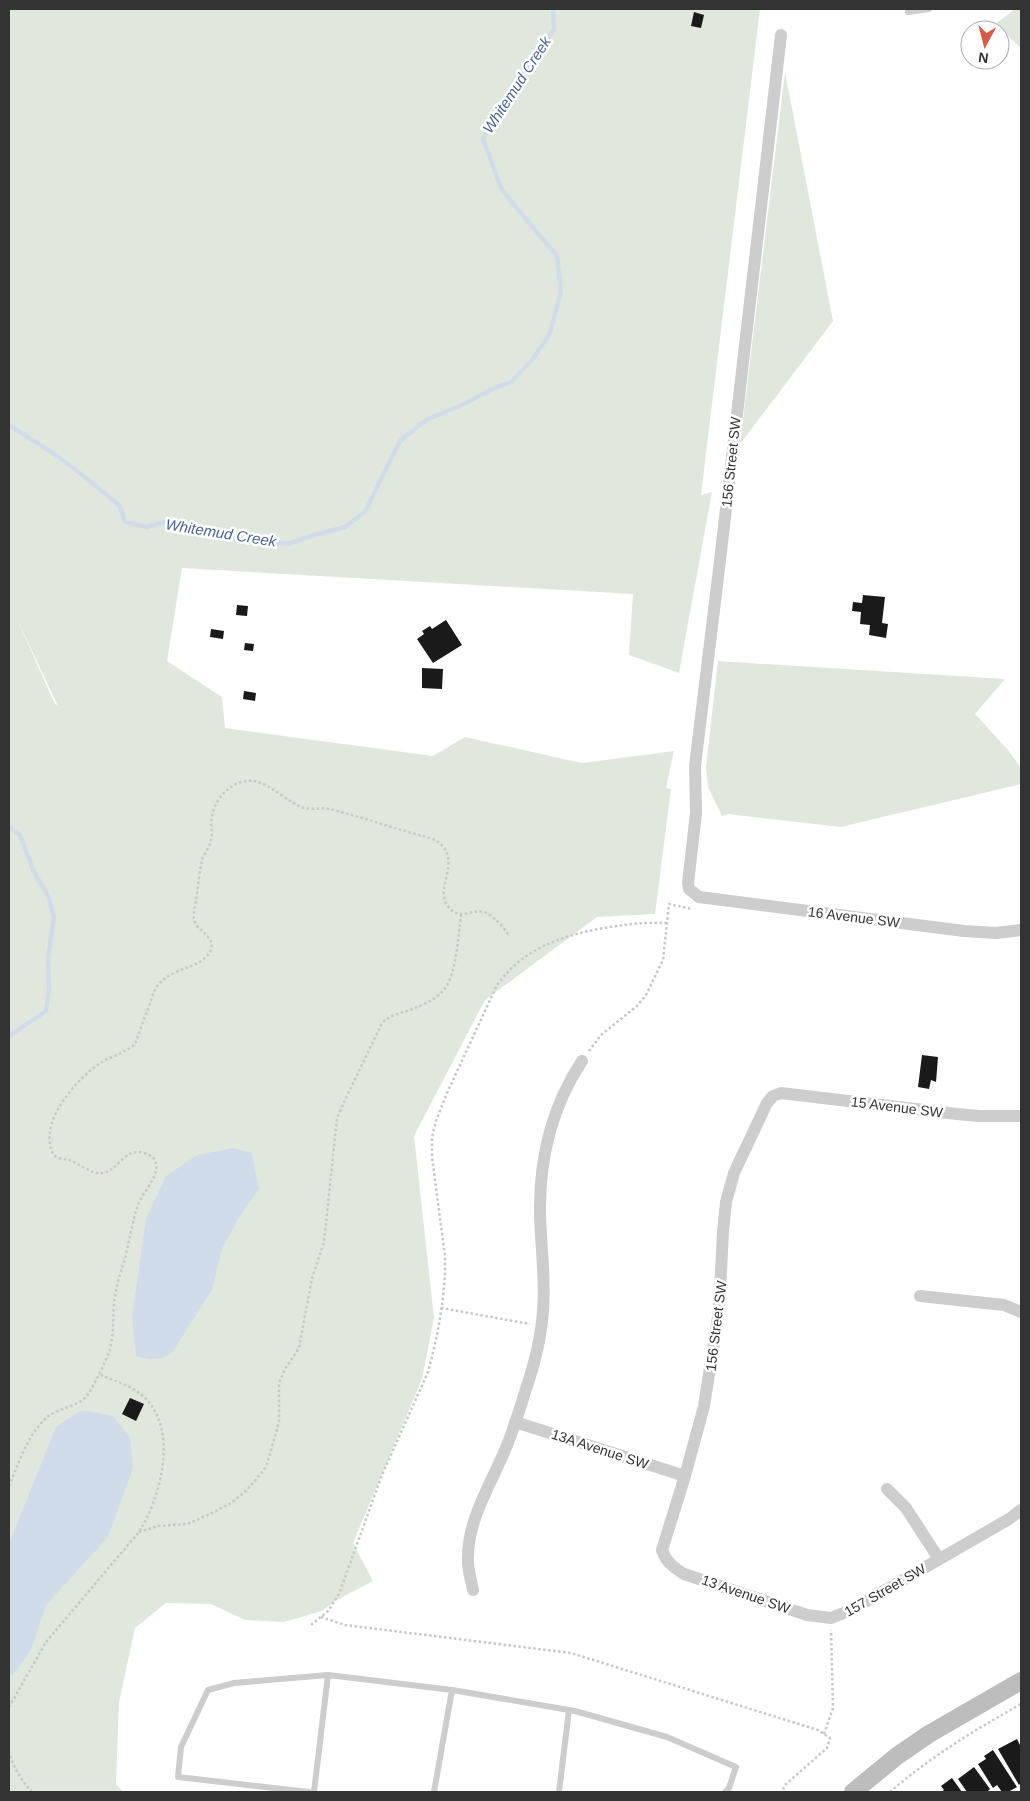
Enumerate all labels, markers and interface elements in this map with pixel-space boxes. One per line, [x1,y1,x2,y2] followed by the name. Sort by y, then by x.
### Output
[960,20,1010,70] north arrow
[479,32,555,136] water label: Whitemud Creek
[977,49,989,66] text: N
[718,415,744,508] street label: 156 Street SW
[165,515,279,550] water label: Whitemud Creek
[807,903,902,931] street label: 16 Avenue SW
[850,1093,945,1121] street label: 15 Avenue SW
[703,1279,730,1372] street label: 156 Street SW
[550,1426,651,1472] street label: 13A Avenue SW
[842,1560,929,1620] street label: 157 Street SW
[700,1571,793,1617] street label: 13 Avenue SW

